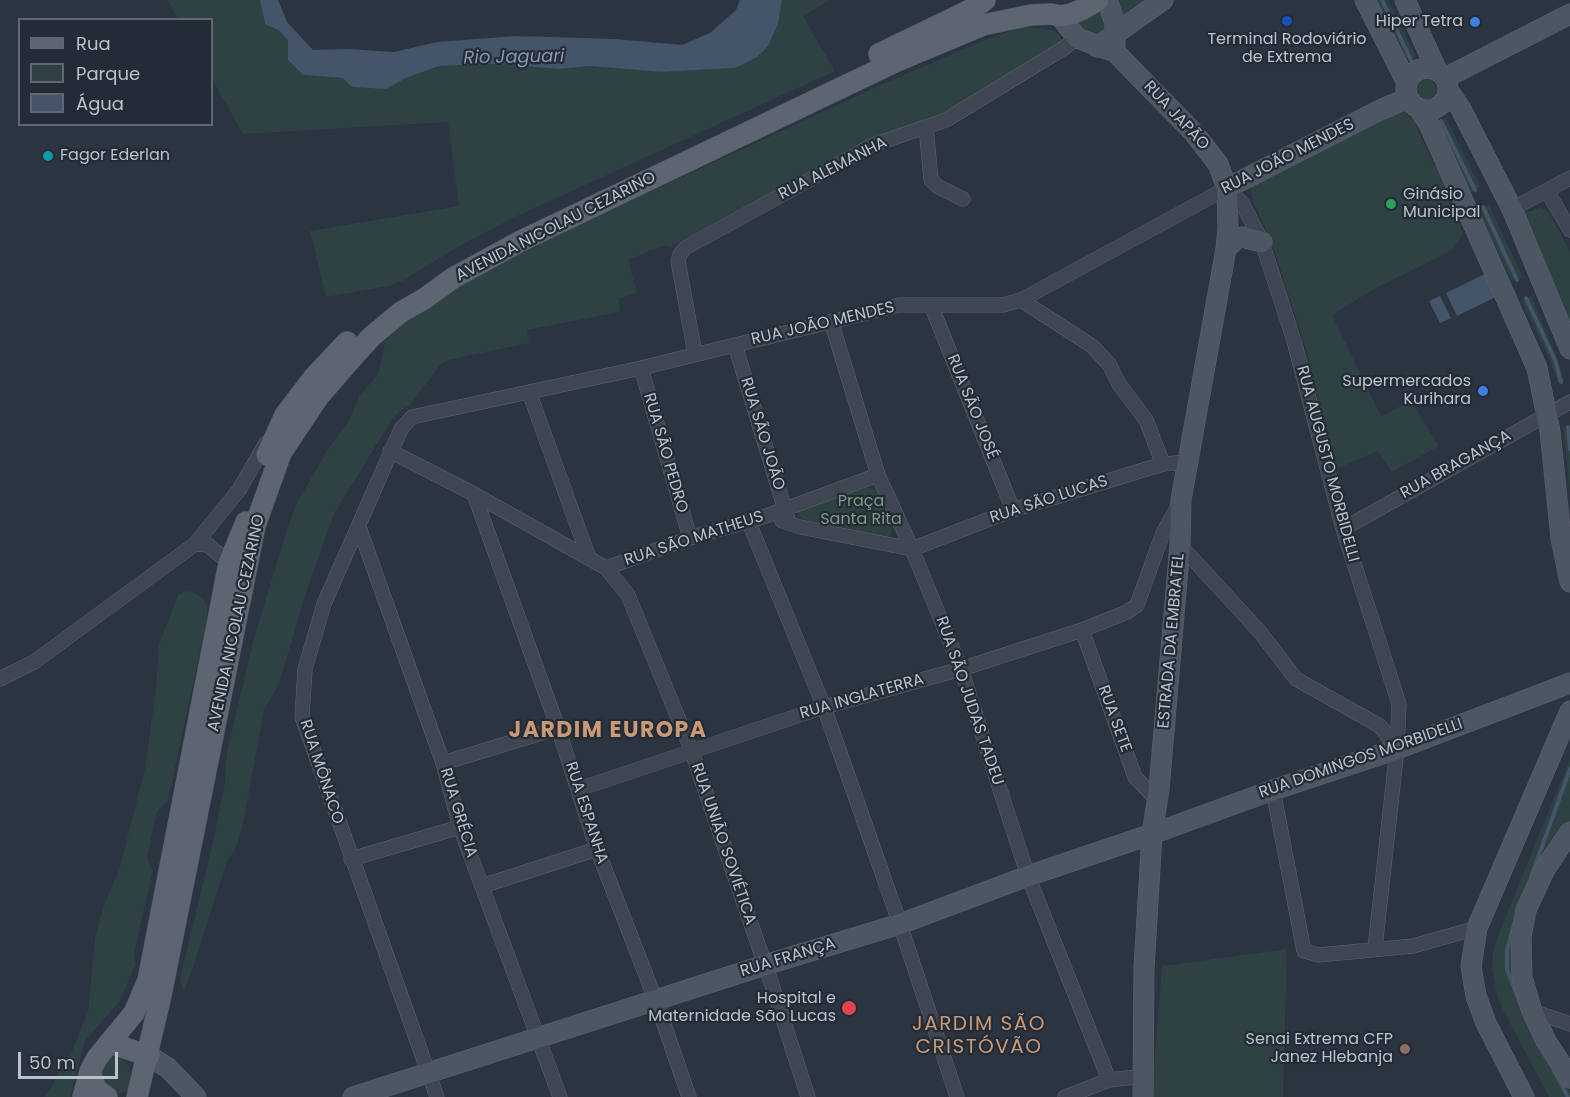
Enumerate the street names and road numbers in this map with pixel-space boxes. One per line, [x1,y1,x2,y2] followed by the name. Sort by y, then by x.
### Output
[1139,77,1213,155] street label: RUA JAPÃO
[1218,115,1358,199] street label: RUA JOÃO MENDES
[776,133,890,205] street label: RUA ALEMANHA
[453,168,659,286] street label: AVENIDA NICOLAU CEZARINO
[750,298,896,350] street label: RUA JOÃO MENDES
[942,352,1002,462] street label: RUA SÃO JOSÉ
[1292,364,1362,564] street label: RUA AUGUSTO MORBIDELLI
[736,375,788,493] street label: RUA SÃO JOÃO
[639,391,691,515] street label: RUA SÃO PEDRO
[1397,427,1515,503] street label: RUA BRAGANÇA
[988,472,1110,528] street label: RUA SÃO LUCAS
[622,507,766,571] street label: RUA SÃO MATHEUS
[205,513,269,733] street label: AVENIDA NICOLAU CEZARINO
[1155,553,1189,729] street label: ESTRADA DA EMBRATEL
[931,614,1007,788] street label: RUA SÃO JUDAS TADEU
[798,670,926,724] street label: RUA INGLATERRA
[1093,683,1135,755] street label: RUA SETE
[1257,715,1465,803] street label: RUA DOMINGOS MORBIDELLI
[295,717,347,827] street label: RUA MÔNACO
[560,759,612,867] street label: RUA ESPANHA
[686,761,760,927] street label: RUA UNIÃO SOVIÉTICA
[435,766,481,860] street label: RUA GRÉCIA
[738,934,838,982] street label: RUA FRANÇA

